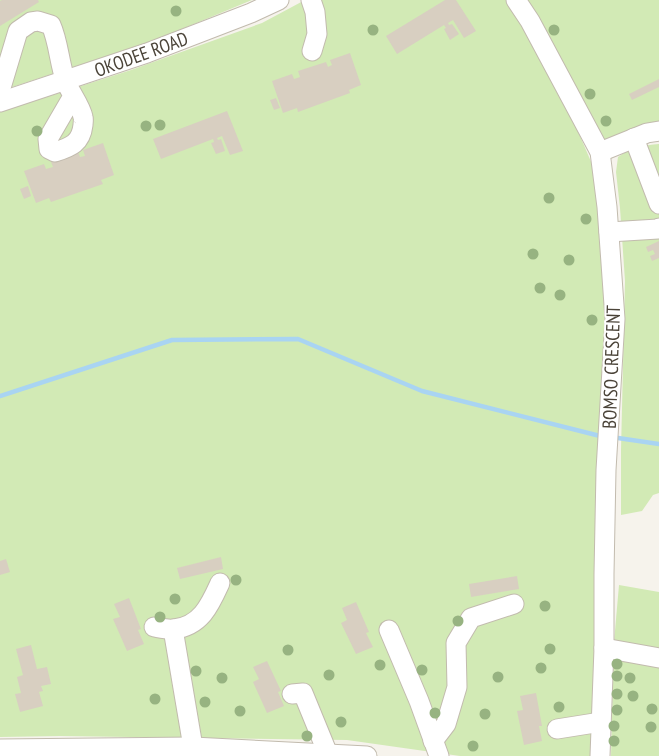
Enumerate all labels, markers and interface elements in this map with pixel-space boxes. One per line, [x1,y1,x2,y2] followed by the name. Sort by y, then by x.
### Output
[91,26,191,82] street label: OKODEE ROAD
[597,304,625,429] street label: BOMSO CRESCENT

